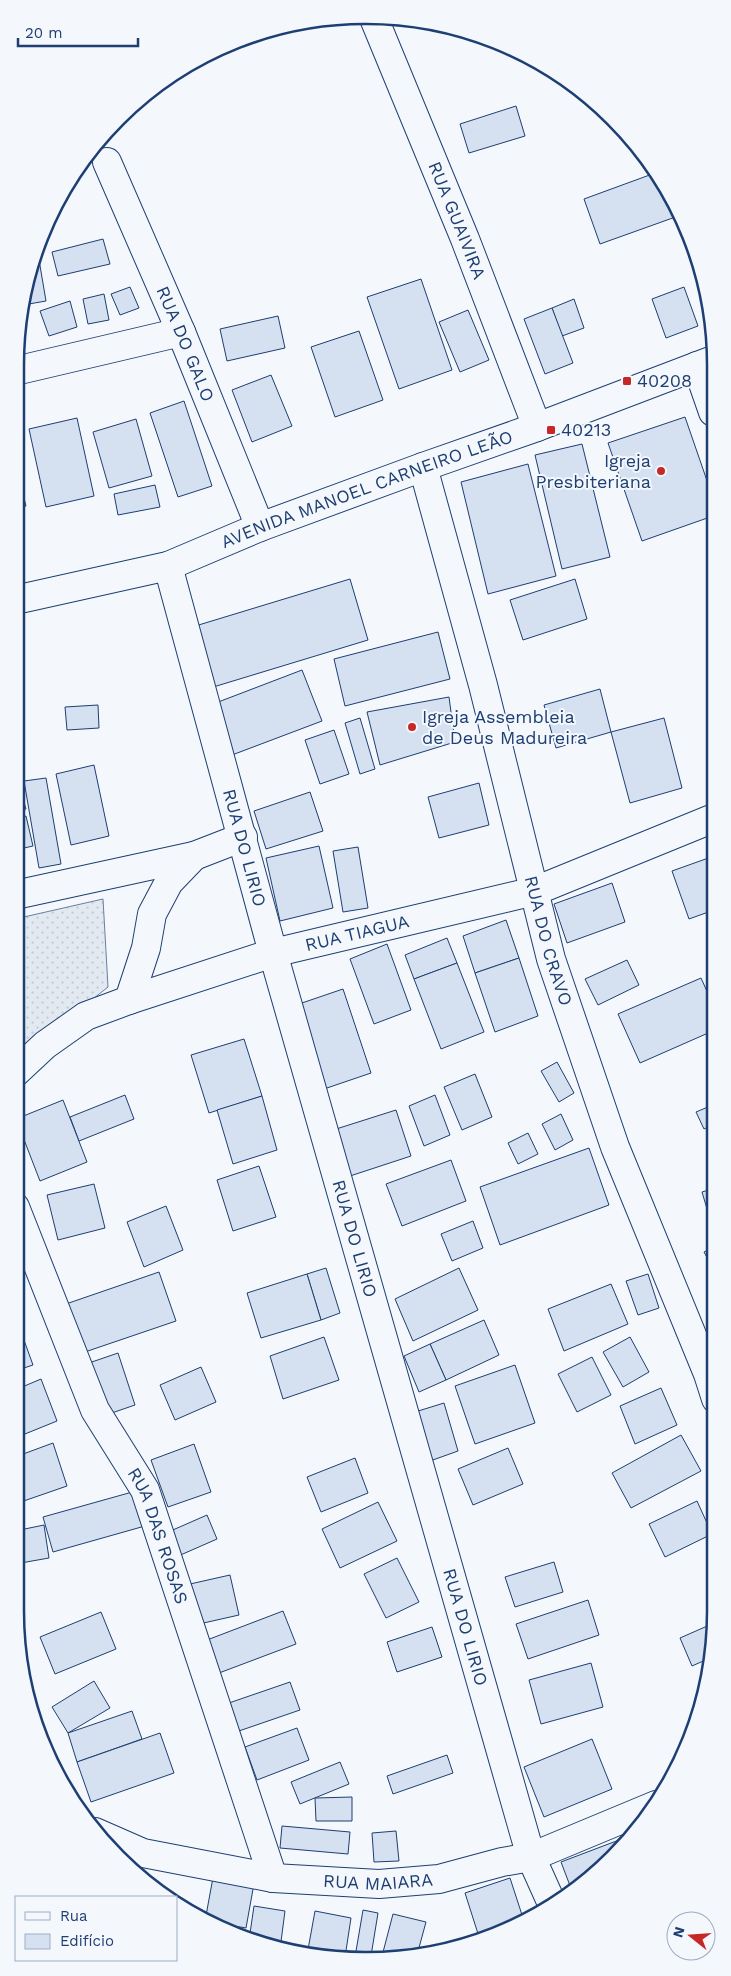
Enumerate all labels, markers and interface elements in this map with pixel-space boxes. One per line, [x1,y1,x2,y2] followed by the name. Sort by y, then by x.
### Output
[18,15,138,47] scale bar
[25,24,63,42] text: 20 m
[424,158,490,282] street label: RUA GUAIVIRA
[152,283,219,404] street label: RUA DO GALO
[637,370,692,391] place label: 40208
[621,375,633,387] marker: 40208
[561,419,611,440] place label: 40213
[545,424,557,436] marker: 40213
[218,425,515,552] street label: AVENIDA MANOEL CARNEIRO LEÃO
[535,450,651,492] place label: Igreja Presbiteriana
[655,465,667,477] marker: Igreja Presbiteriana
[422,706,587,748] place label: Igreja Assembleia de Deus Madureira
[406,721,418,733] marker: Igreja Assembleia de Deus Madureira
[219,786,271,909] street label: RUA DO LIRIO
[521,873,577,1008] street label: RUA DO CRAVO
[303,910,411,955] street label: RUA TIAGUA
[328,1177,382,1300] street label: RUA DO LIRIO
[124,1463,193,1606] street label: RUA DAS ROSAS
[439,1566,493,1688] street label: RUA DO LIRIO
[323,1869,434,1894] street label: RUA MAIARA
[15,1896,178,1961] legend
[60,1907,88,1925] text: Rua
[666,1911,716,1961] north arrow
[669,1925,688,1939] text: N
[60,1932,114,1950] text: Edifício

